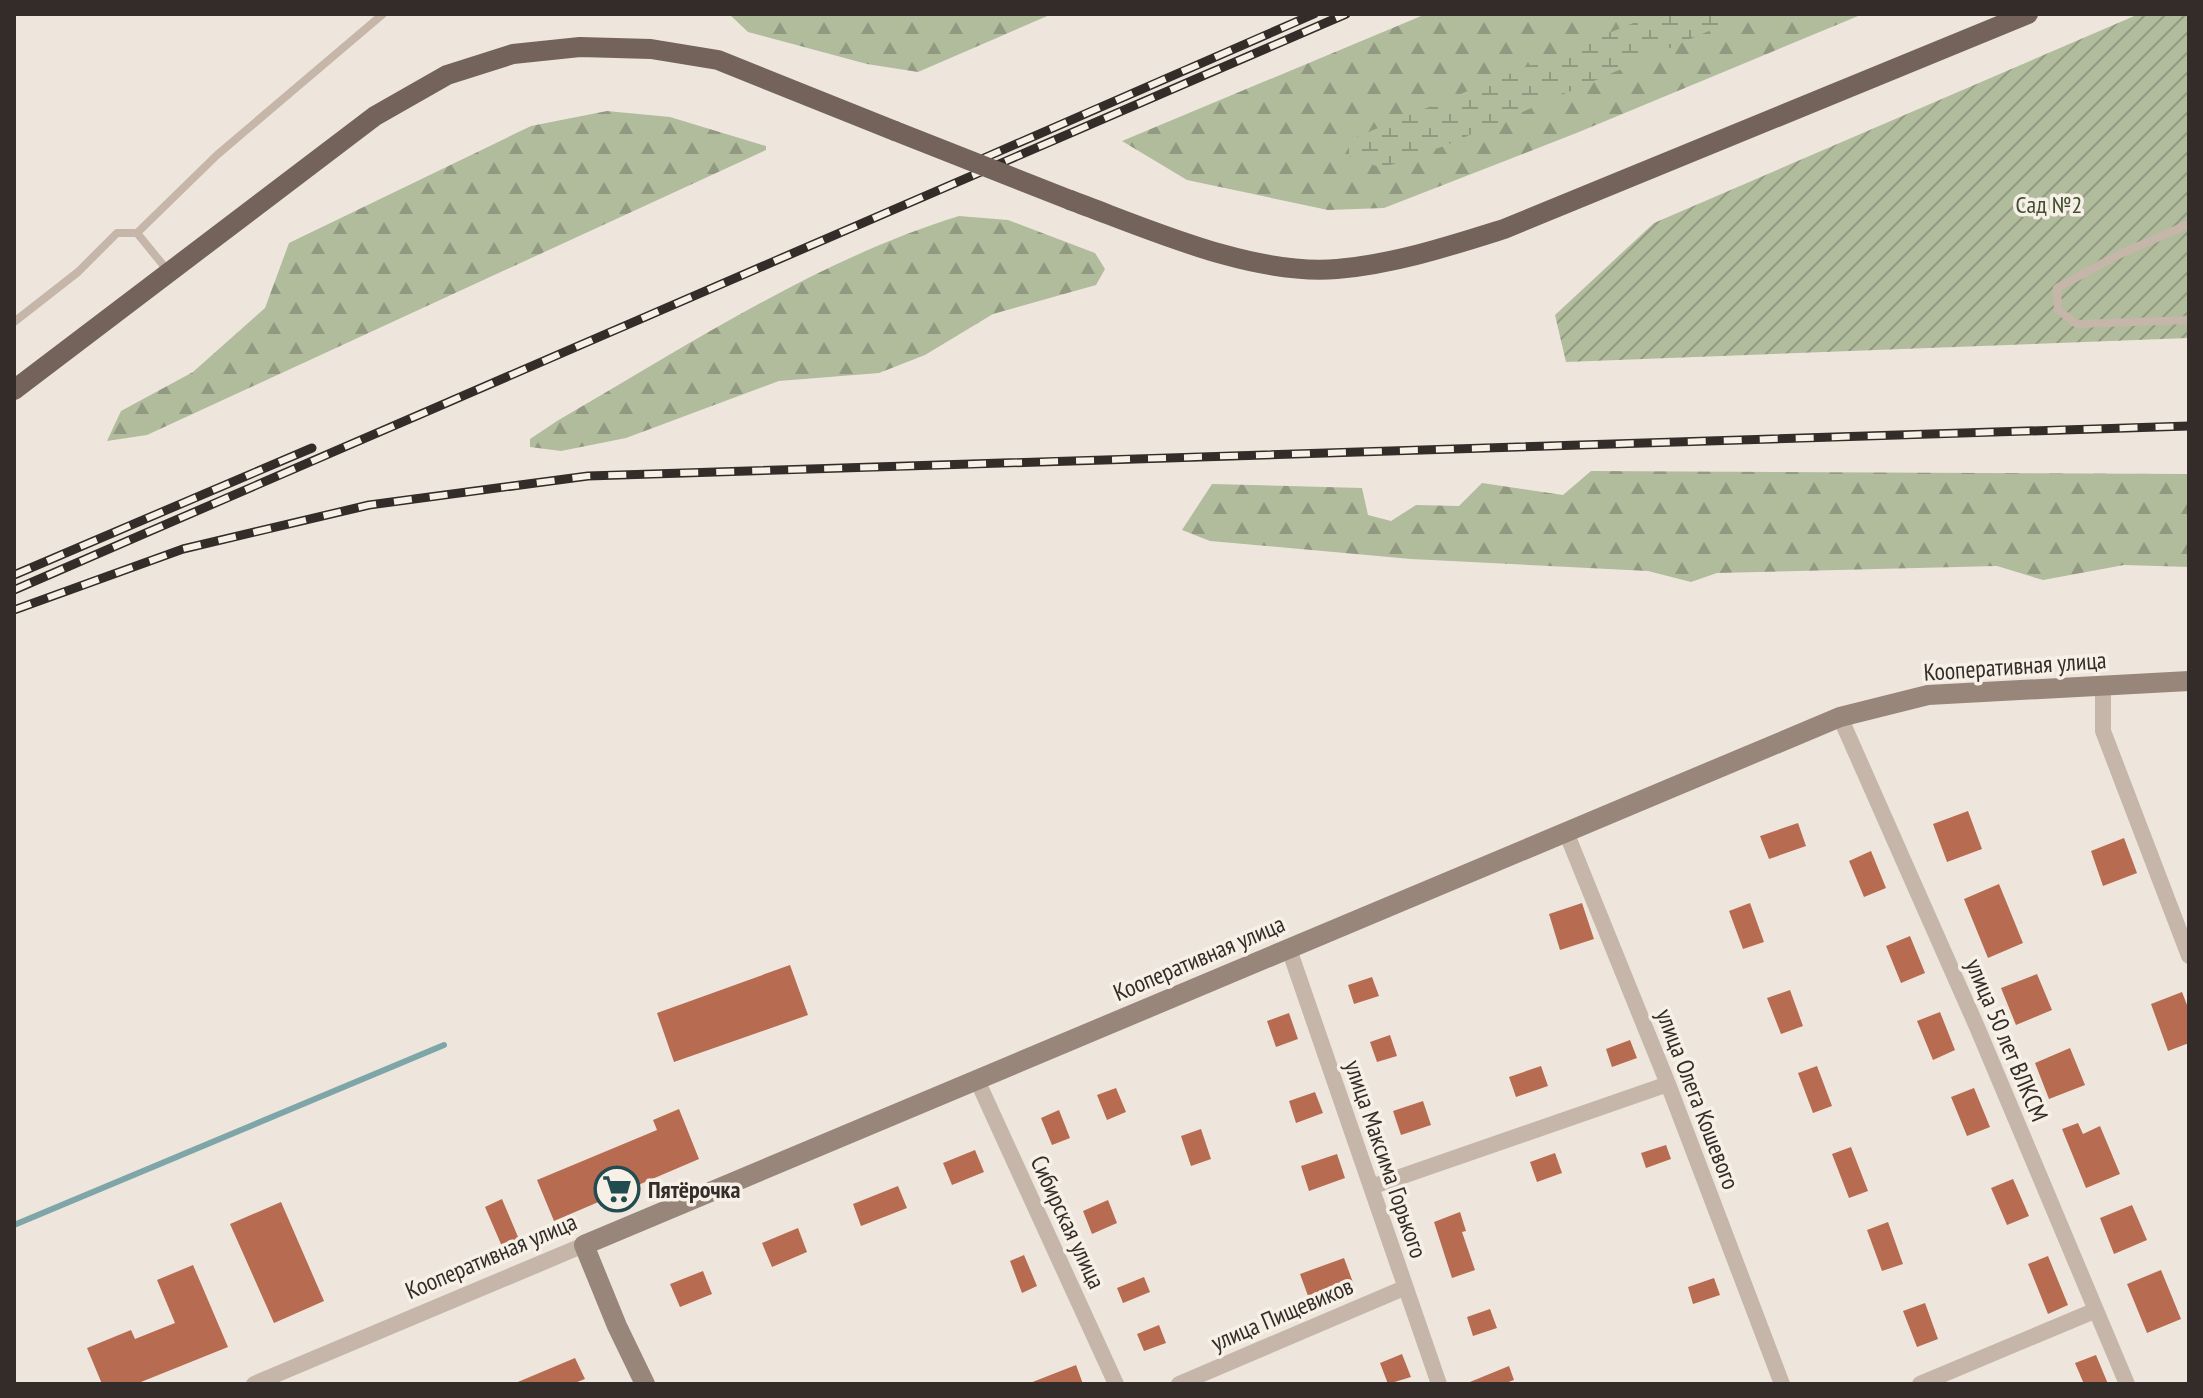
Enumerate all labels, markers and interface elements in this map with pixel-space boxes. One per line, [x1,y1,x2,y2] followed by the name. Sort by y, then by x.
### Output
[2016,189,2082,220] park label: Сад №2
[1923,644,2107,688] street label: Кооперативная улица
[1109,908,1289,1008] street label: Кооперативная улица
[1959,954,2055,1126] street label: улица 50 лет ВЛКСМ
[1649,1004,1747,1194] street label: улица Олега Кошевого
[1338,1056,1434,1262] street label: улица Максима Горького
[1024,1150,1112,1294] street label: Сибирская улица
[593,1165,641,1213] supermarket icon: Пятёрочка
[648,1174,740,1205] place label: Пятёрочка
[401,1206,581,1306] street label: Кооперативная улица
[1206,1270,1358,1358] street label: улица Пищевиков

